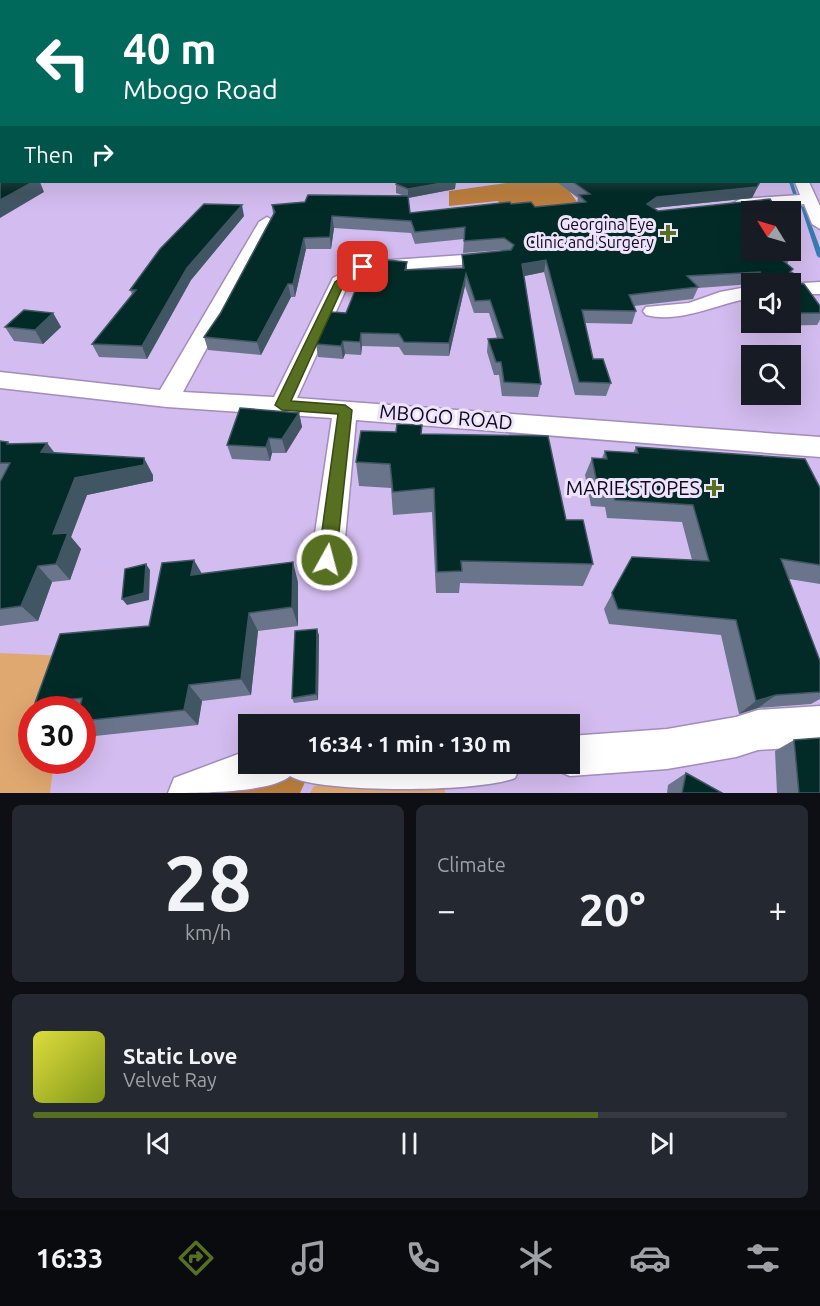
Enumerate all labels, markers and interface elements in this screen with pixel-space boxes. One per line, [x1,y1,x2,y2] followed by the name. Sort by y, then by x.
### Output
[24,24,102,102] icon: left
[123,25,217,72] text: 40 m
[123,74,278,104] text: Mbogo Road
[86,138,119,171] icon: right
[24,142,74,167] text: Then
[741,201,801,261] north arrow
[741,201,801,405] map controls
[526,215,654,251] place label: Georgina Eye Clinic and Surgery
[659,224,677,242] marker: Georgina Eye Clinic and Surgery
[337,241,388,292] pin
[346,250,379,283] icon: arrive
[741,273,801,333] button: sound
[741,345,801,405] button: search
[378,399,514,434] street label: MBOGO ROAD
[566,476,700,499] place label: MARIE STOPES
[705,479,723,497] marker: MARIE STOPES
[295,528,359,592] position arrow
[18,696,96,774] speed limit sign: 30
[307,731,511,756] text: 16:34 · 1 min · 130 m
[164,838,252,926] text: 28
[437,853,506,876] text: Climate
[579,884,645,935] text: 20°
[437,891,456,928] text: −
[768,891,787,928] text: +
[185,921,231,944] text: km/h
[123,1043,238,1068] text: Static Love
[123,1068,217,1091] text: Velvet Ray
[142,1127,175,1160] icon: previous
[393,1127,426,1160] icon: pause
[645,1127,678,1160] icon: next
[175,1237,217,1279] icon: directions
[288,1237,330,1279] icon: music
[402,1237,444,1279] icon: phone
[515,1237,557,1279] icon: climate
[629,1237,671,1279] icon: car
[742,1237,784,1279] icon: filters
[36,1243,103,1273] text: 16:33

